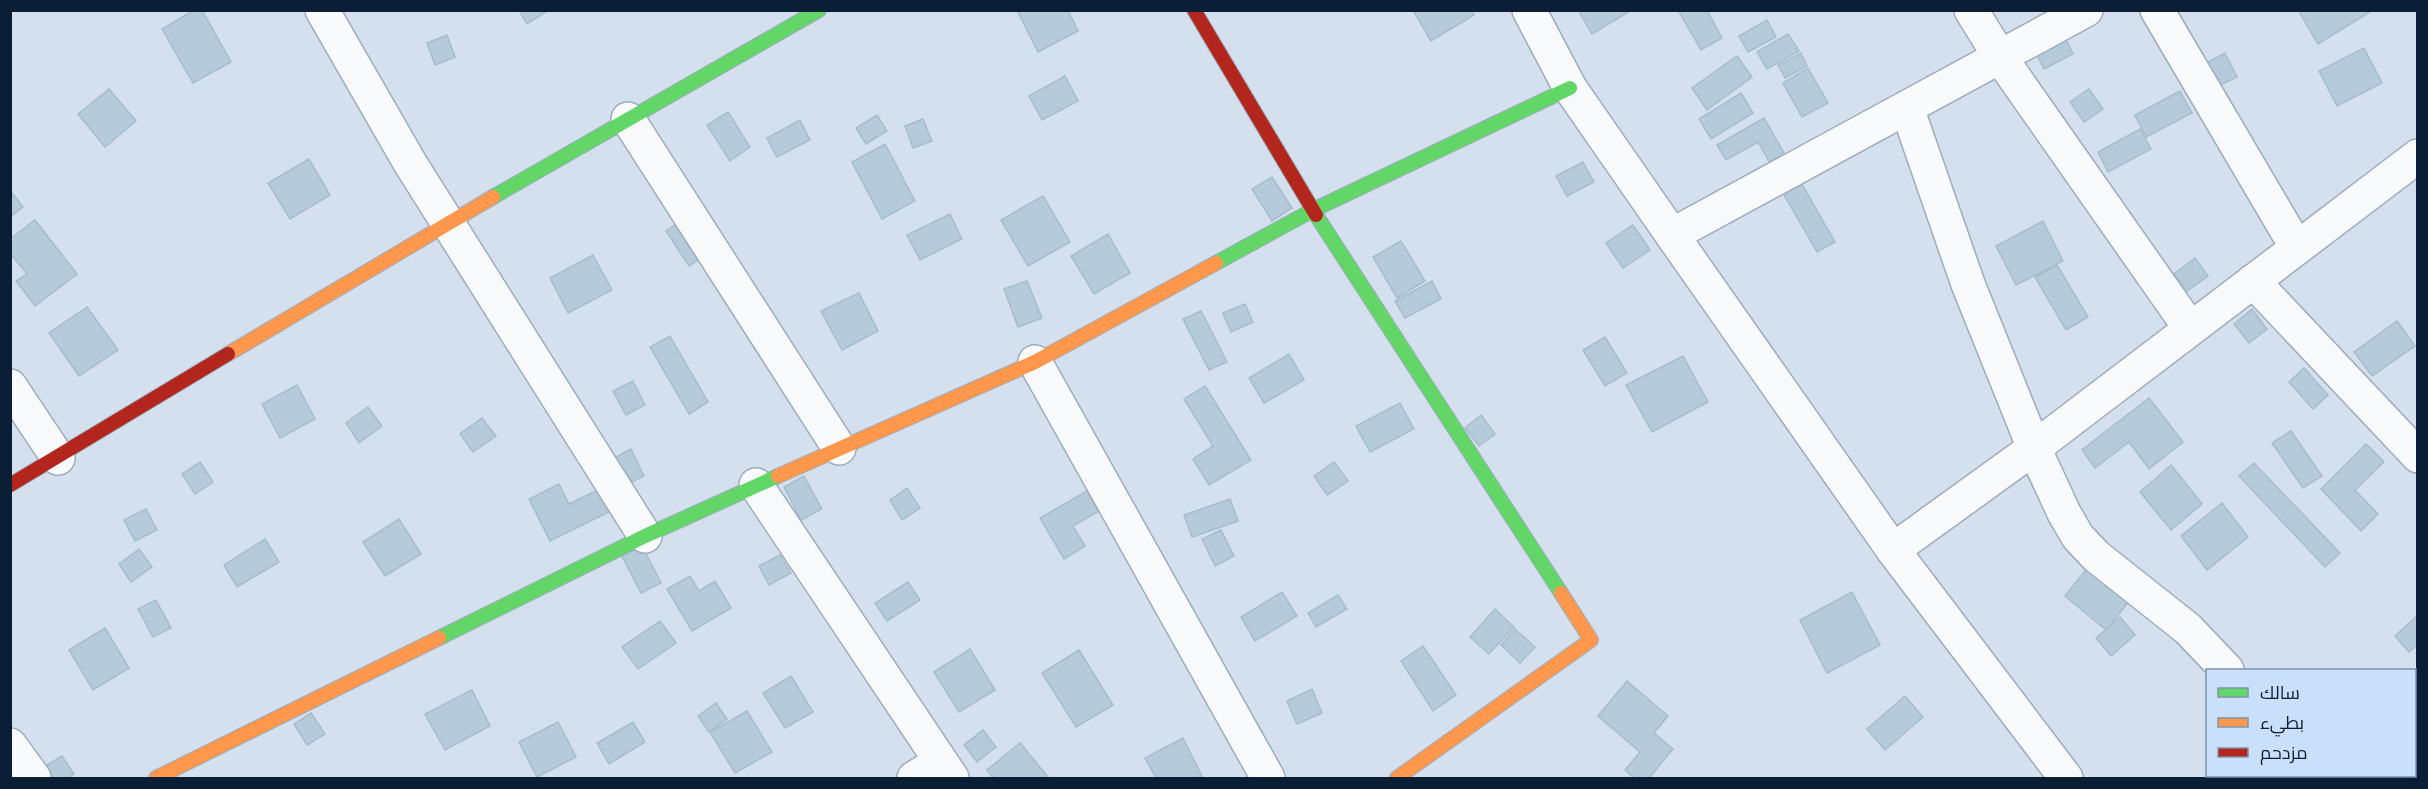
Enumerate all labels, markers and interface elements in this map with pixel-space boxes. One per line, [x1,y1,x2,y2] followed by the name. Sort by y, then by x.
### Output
[2206,669,2416,777] legend
[2260,682,2300,704] text: سالك
[2260,712,2304,737] text: بطيء
[2260,742,2308,765] text: مزدحم

